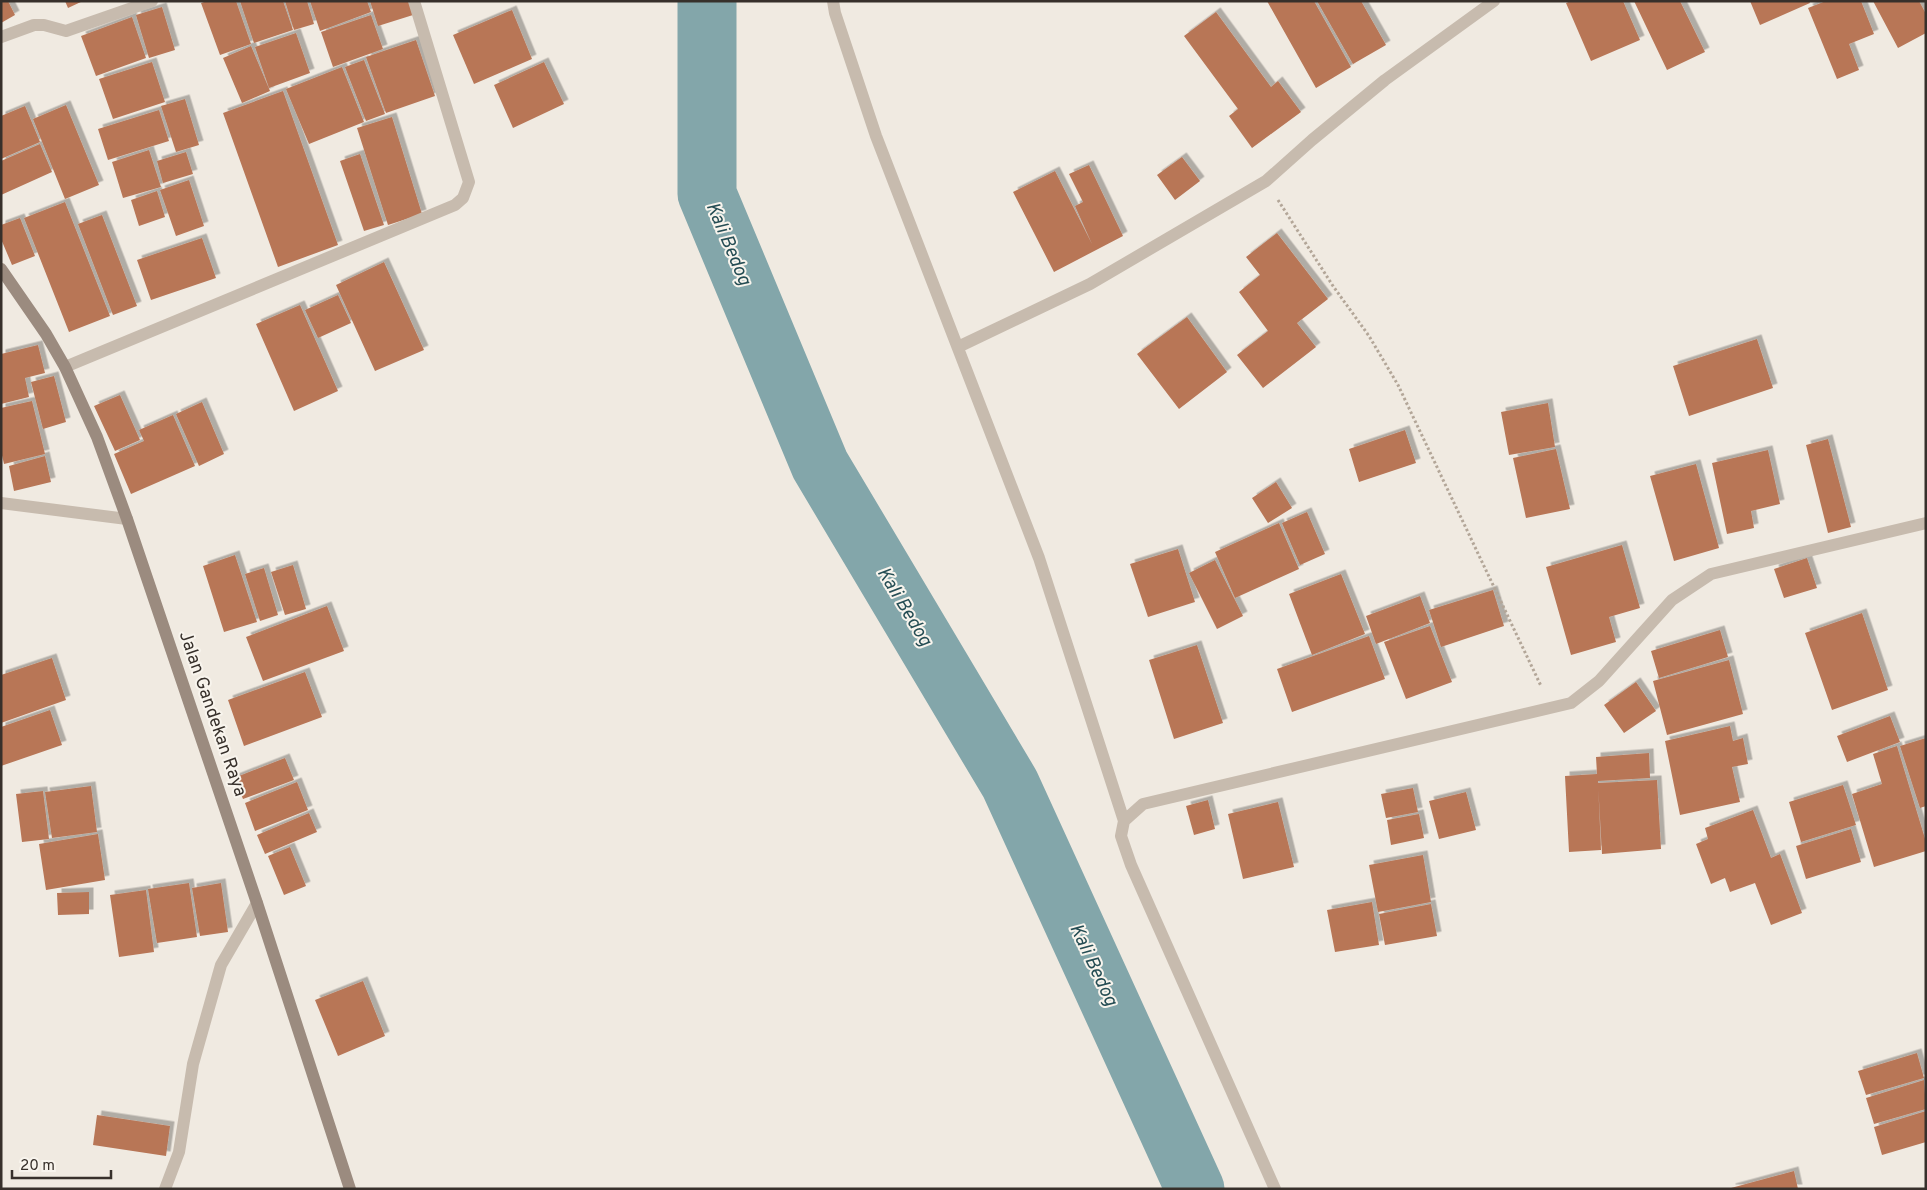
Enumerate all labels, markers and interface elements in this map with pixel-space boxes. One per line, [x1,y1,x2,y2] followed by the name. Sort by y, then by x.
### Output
[700,199,757,290] water label: Kali Bedog
[871,563,937,652] water label: Kali Bedog
[173,628,251,800] street label: Jalan Gandekan Raya
[1064,920,1123,1011] water label: Kali Bedog
[12,1148,111,1180] scale bar
[20,1157,55,1176] text: 20 m

